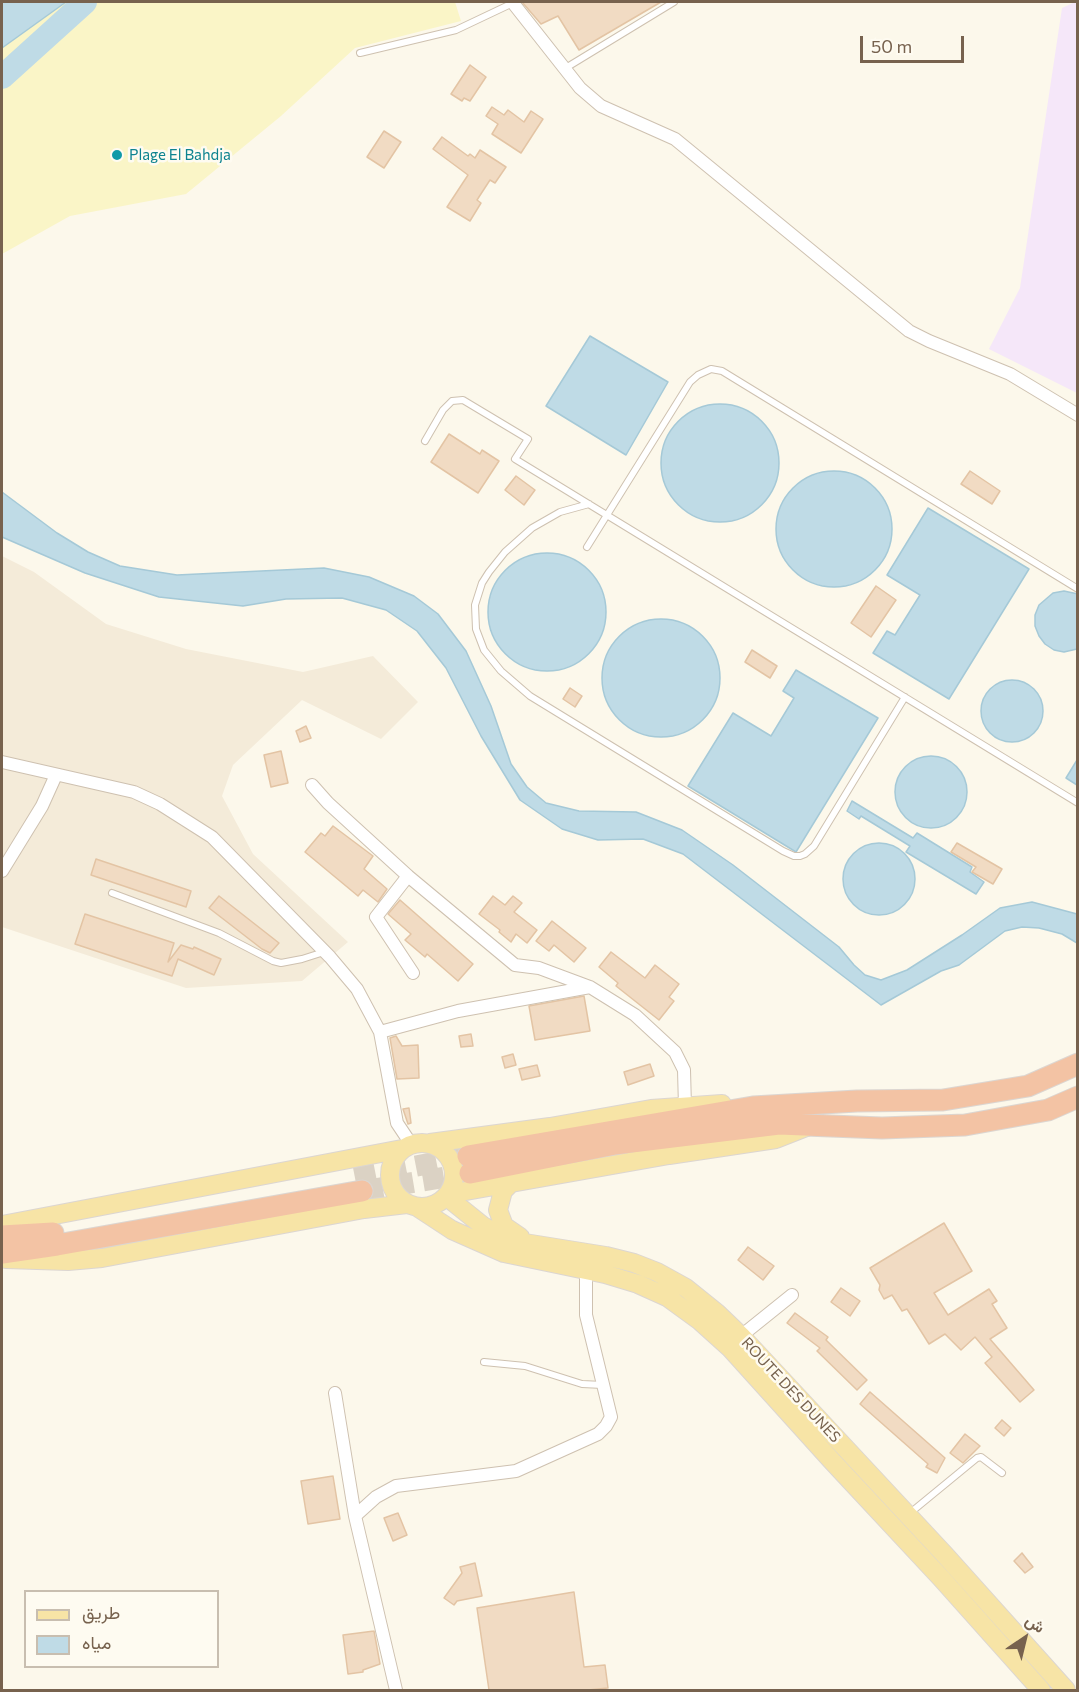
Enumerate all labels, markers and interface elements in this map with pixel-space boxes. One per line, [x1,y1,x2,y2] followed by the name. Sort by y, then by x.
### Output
[863,24,966,62] scale bar
[871,35,912,57] text: 50 m
[129,146,231,164] place label: Plage El Bahdja
[110,148,124,162] marker: Plage El Bahdja
[738,1334,844,1446] street label: ROUTE DES DUNES
[24,1590,219,1668] legend
[82,1601,120,1623] text: طريق
[995,1608,1055,1668] north arrow
[1022,1610,1049,1636] text: ش
[82,1631,111,1653] text: مياه

